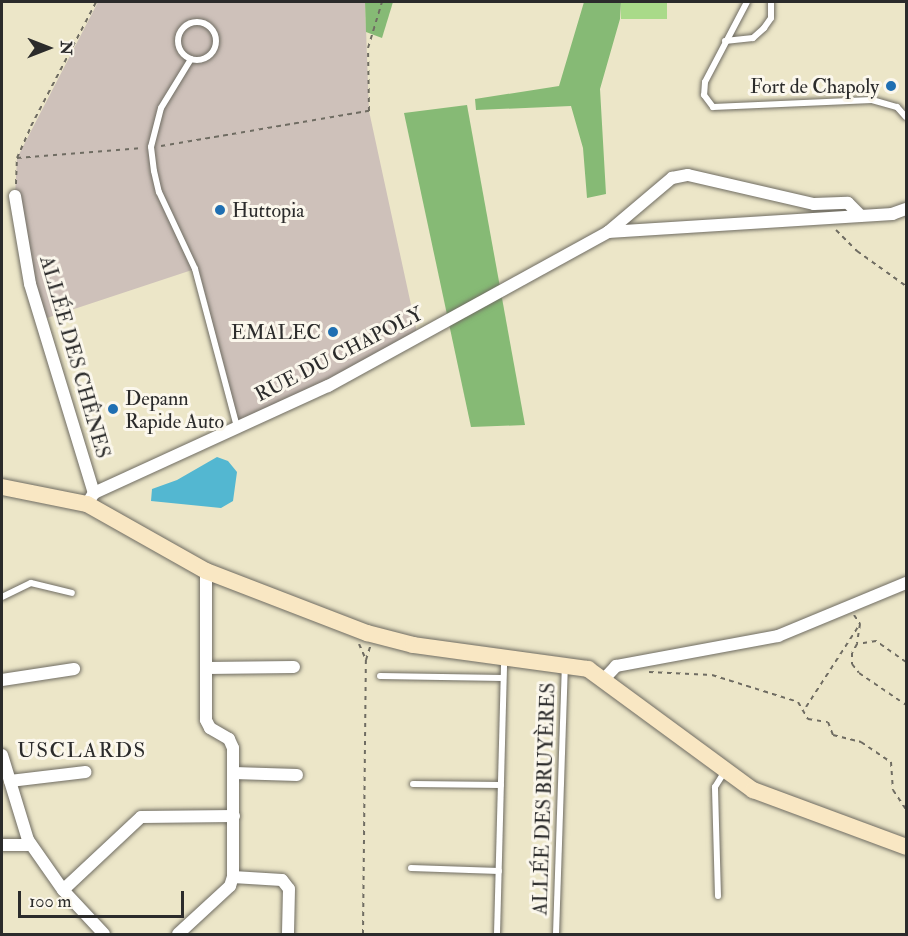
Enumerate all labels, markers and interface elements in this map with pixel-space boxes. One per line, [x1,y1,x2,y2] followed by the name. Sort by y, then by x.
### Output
[18,18,78,78] north arrow
[56,41,76,55] text: N
[750,74,879,98] place label: Fort de Chapoly
[884,79,898,93] marker: Fort de Chapoly
[232,198,305,222] place label: Huttopia
[213,203,227,217] marker: Huttopia
[35,253,115,461] street label: ALLÉE DES CHÊNES
[251,301,427,407] street label: RUE DU CHAPOLY
[231,320,321,344] place label: EMALEC
[326,325,340,339] marker: EMALEC
[125,386,224,433] place label: Depann Rapide Auto
[106,402,120,416] marker: Depann Rapide Auto
[528,682,560,916] street label: ALLÉE DES BRUYÈRES
[17,738,147,764] district label: USCLARDS
[21,879,188,917] scale bar
[29,890,72,913] text: 100 m

